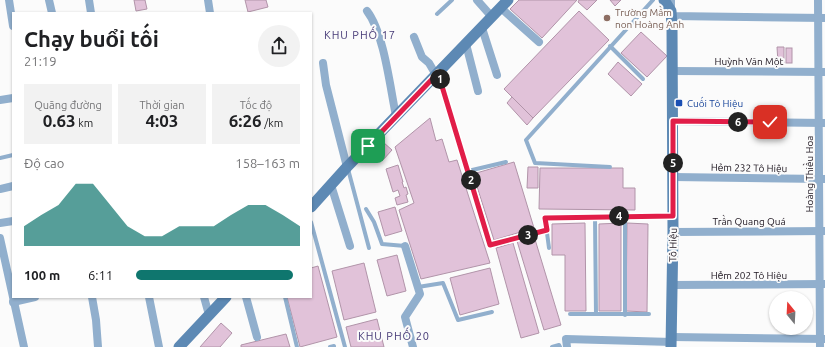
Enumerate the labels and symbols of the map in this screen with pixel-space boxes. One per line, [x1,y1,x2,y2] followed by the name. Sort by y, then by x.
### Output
[615,5,684,30] place label: Trường Mầm non Hoàng Anh
[602,13,612,23] marker: Trường Mầm non Hoàng Anh
[324,26,396,41] district label: KHU PHỐ 17
[715,56,784,68] street label: Huỳnh Văn Một
[430,69,450,89] pin: 1
[687,96,743,110] place label: Cuối Tô Hiệu
[674,98,684,108] marker: Cuối Tô Hiệu
[753,105,787,139] pin
[728,112,748,132] pin: 6
[351,129,385,163] pin
[802,136,815,212] street label: Hoàng Thiều Hoa
[663,153,683,173] pin: 5
[711,162,787,175] street label: Hẻm 232 Tô Hiệu
[461,170,481,190] pin: 2
[609,206,629,226] pin: 4
[712,214,786,227] street label: Trần Quang Quá
[518,225,538,245] pin: 3
[667,228,680,262] street label: Tô Hiệu
[711,270,787,282] street label: Hẻm 202 Tô Hiệu
[769,291,813,335] north arrow
[358,327,430,342] district label: KHU PHỐ 20

